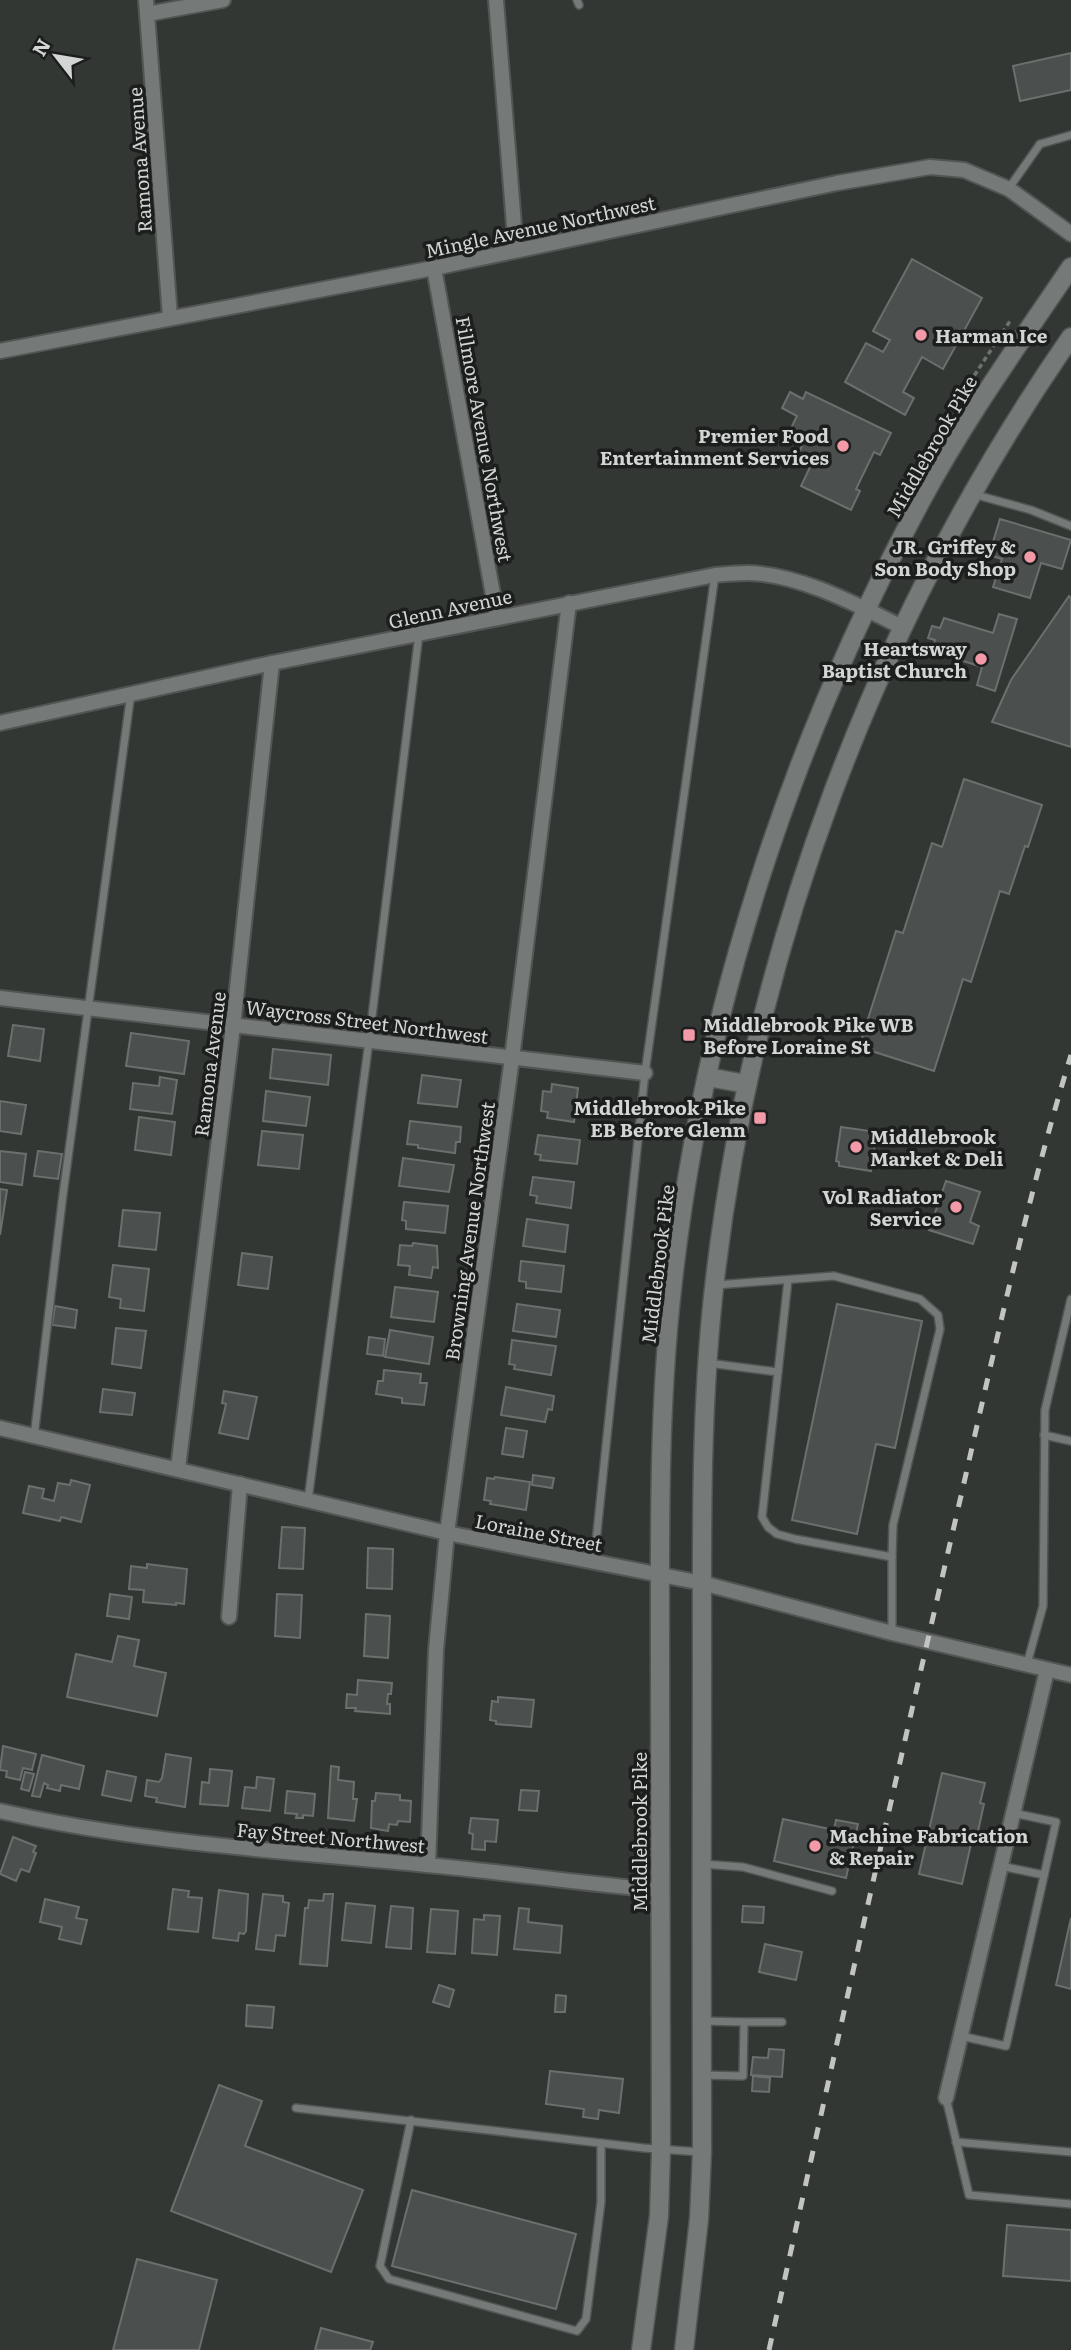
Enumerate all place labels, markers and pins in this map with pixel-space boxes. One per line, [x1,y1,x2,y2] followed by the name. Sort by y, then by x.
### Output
[935,321,1048,349] place label: Harman Ice
[913,327,929,343] marker: Harman Ice
[600,421,829,471] place label: Premier Food Entertainment Services
[835,438,851,454] marker: Premier Food Entertainment Services
[874,532,1016,582] place label: JR. Griffey & Son Body Shop
[1022,549,1038,565] marker: JR. Griffey & Son Body Shop
[822,634,967,684] place label: Heartsway Baptist Church
[973,651,989,667] marker: Heartsway Baptist Church
[703,1010,914,1060] place label: Middlebrook Pike WB Before Loraine St
[681,1027,697,1043] marker: Middlebrook Pike WB Before Loraine St
[574,1093,746,1143] place label: Middlebrook Pike EB Before Glenn
[752,1110,768,1126] marker: Middlebrook Pike EB Before Glenn
[870,1122,1003,1172] place label: Middlebrook Market & Deli
[848,1139,864,1155] marker: Middlebrook Market & Deli
[822,1182,943,1232] place label: Vol Radiator Service
[948,1199,964,1215] marker: Vol Radiator Service
[829,1821,1028,1871] place label: Machine Fabrication & Repair
[807,1838,823,1854] marker: Machine Fabrication & Repair

